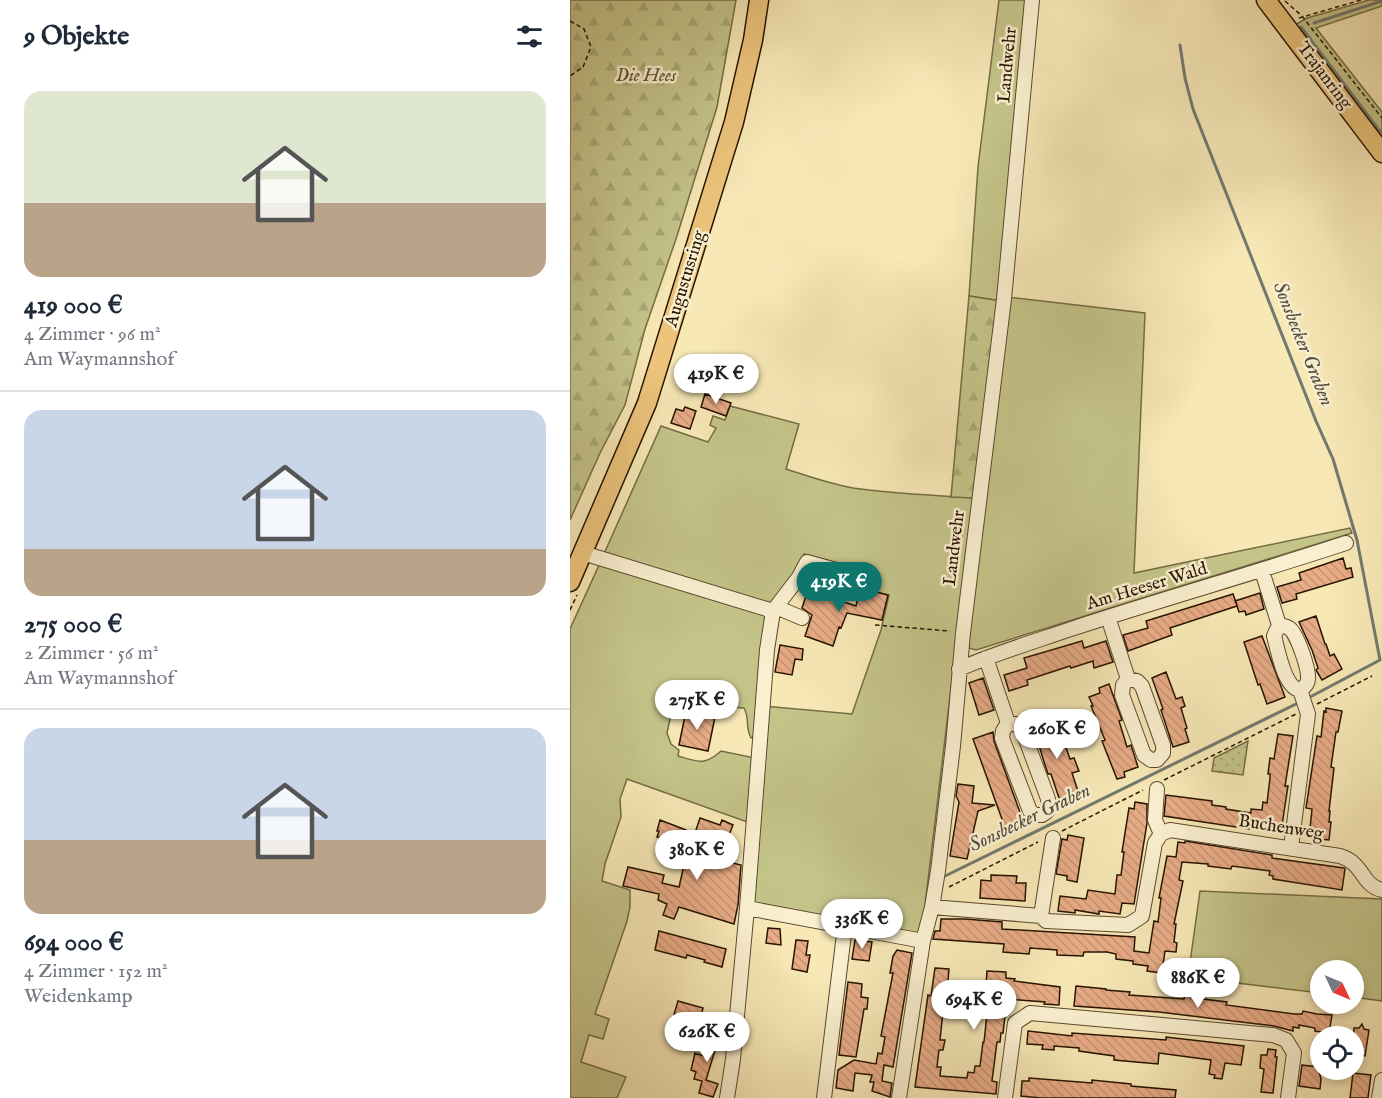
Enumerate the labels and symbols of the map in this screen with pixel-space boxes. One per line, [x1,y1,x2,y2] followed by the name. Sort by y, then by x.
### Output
[993,26,1023,104] street label: Landwehr
[1291,38,1357,114] street label: Trajanring
[616,65,677,88] park label: Die Hees
[660,228,712,331] street label: Augustusring
[1267,278,1339,410] water label: Sonsbecker Graben
[667,354,765,405] pin: 419K €
[939,509,971,587] street label: Landwehr
[1083,558,1211,617] street label: Am Heeser Wald
[790,562,888,613] pin: 419K €
[648,680,746,731] pin: 275K €
[1008,709,1106,760] pin: 260K €
[965,778,1095,858] water label: Sonsbecker Graben
[1237,810,1325,846] street label: Buchenweg
[648,830,746,881] pin: 380K €
[813,899,911,950] pin: 336K €
[1149,958,1247,1009] pin: 886K €
[1310,960,1364,1014] north arrow
[925,980,1023,1031] pin: 694K €
[658,1012,756,1063] pin: 626K €

